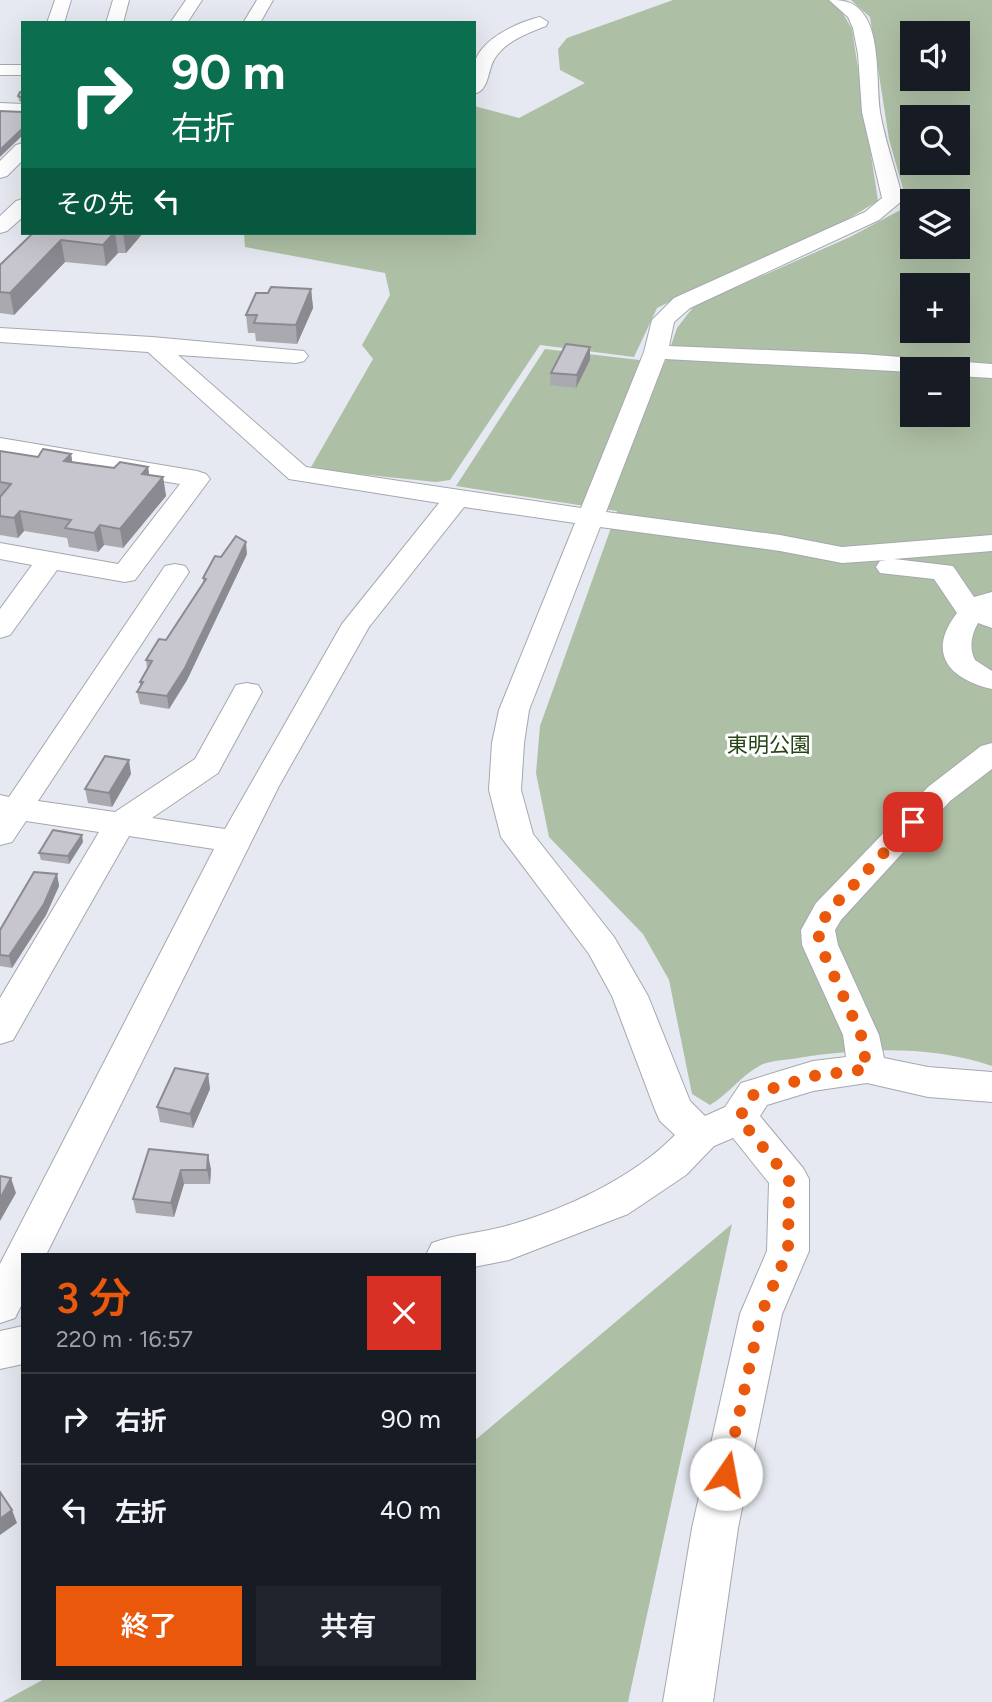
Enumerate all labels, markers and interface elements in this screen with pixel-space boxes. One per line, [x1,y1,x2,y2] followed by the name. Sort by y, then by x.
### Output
[900,21,970,427] map controls
[900,21,970,91] button: sound
[171,42,286,101] text: 90 m
[56,49,147,140] icon: right
[900,105,970,175] button: search
[171,109,235,147] text: 右折
[148,182,186,220] icon: left
[56,188,134,220] text: その先
[900,189,970,259] button: layers
[900,273,970,343] button: +
[900,357,970,427] button: −
[727,732,811,757] park label: 東明公園
[883,792,943,852] pin
[894,803,932,841] icon: arrive
[56,1273,131,1324] text: 3 分
[367,1276,441,1350] button: close
[56,1325,193,1353] text: 220 m · 16:57
[56,1400,94,1438] icon: right
[381,1403,441,1435] text: 90 m
[115,1405,167,1437] text: 右折
[689,1437,763,1511] position arrow
[56,1491,94,1529] icon: left
[380,1494,441,1526] text: 40 m
[115,1496,167,1528] text: 左折
[56,1586,242,1666] button: 終了
[256,1586,441,1666] button: 共有

